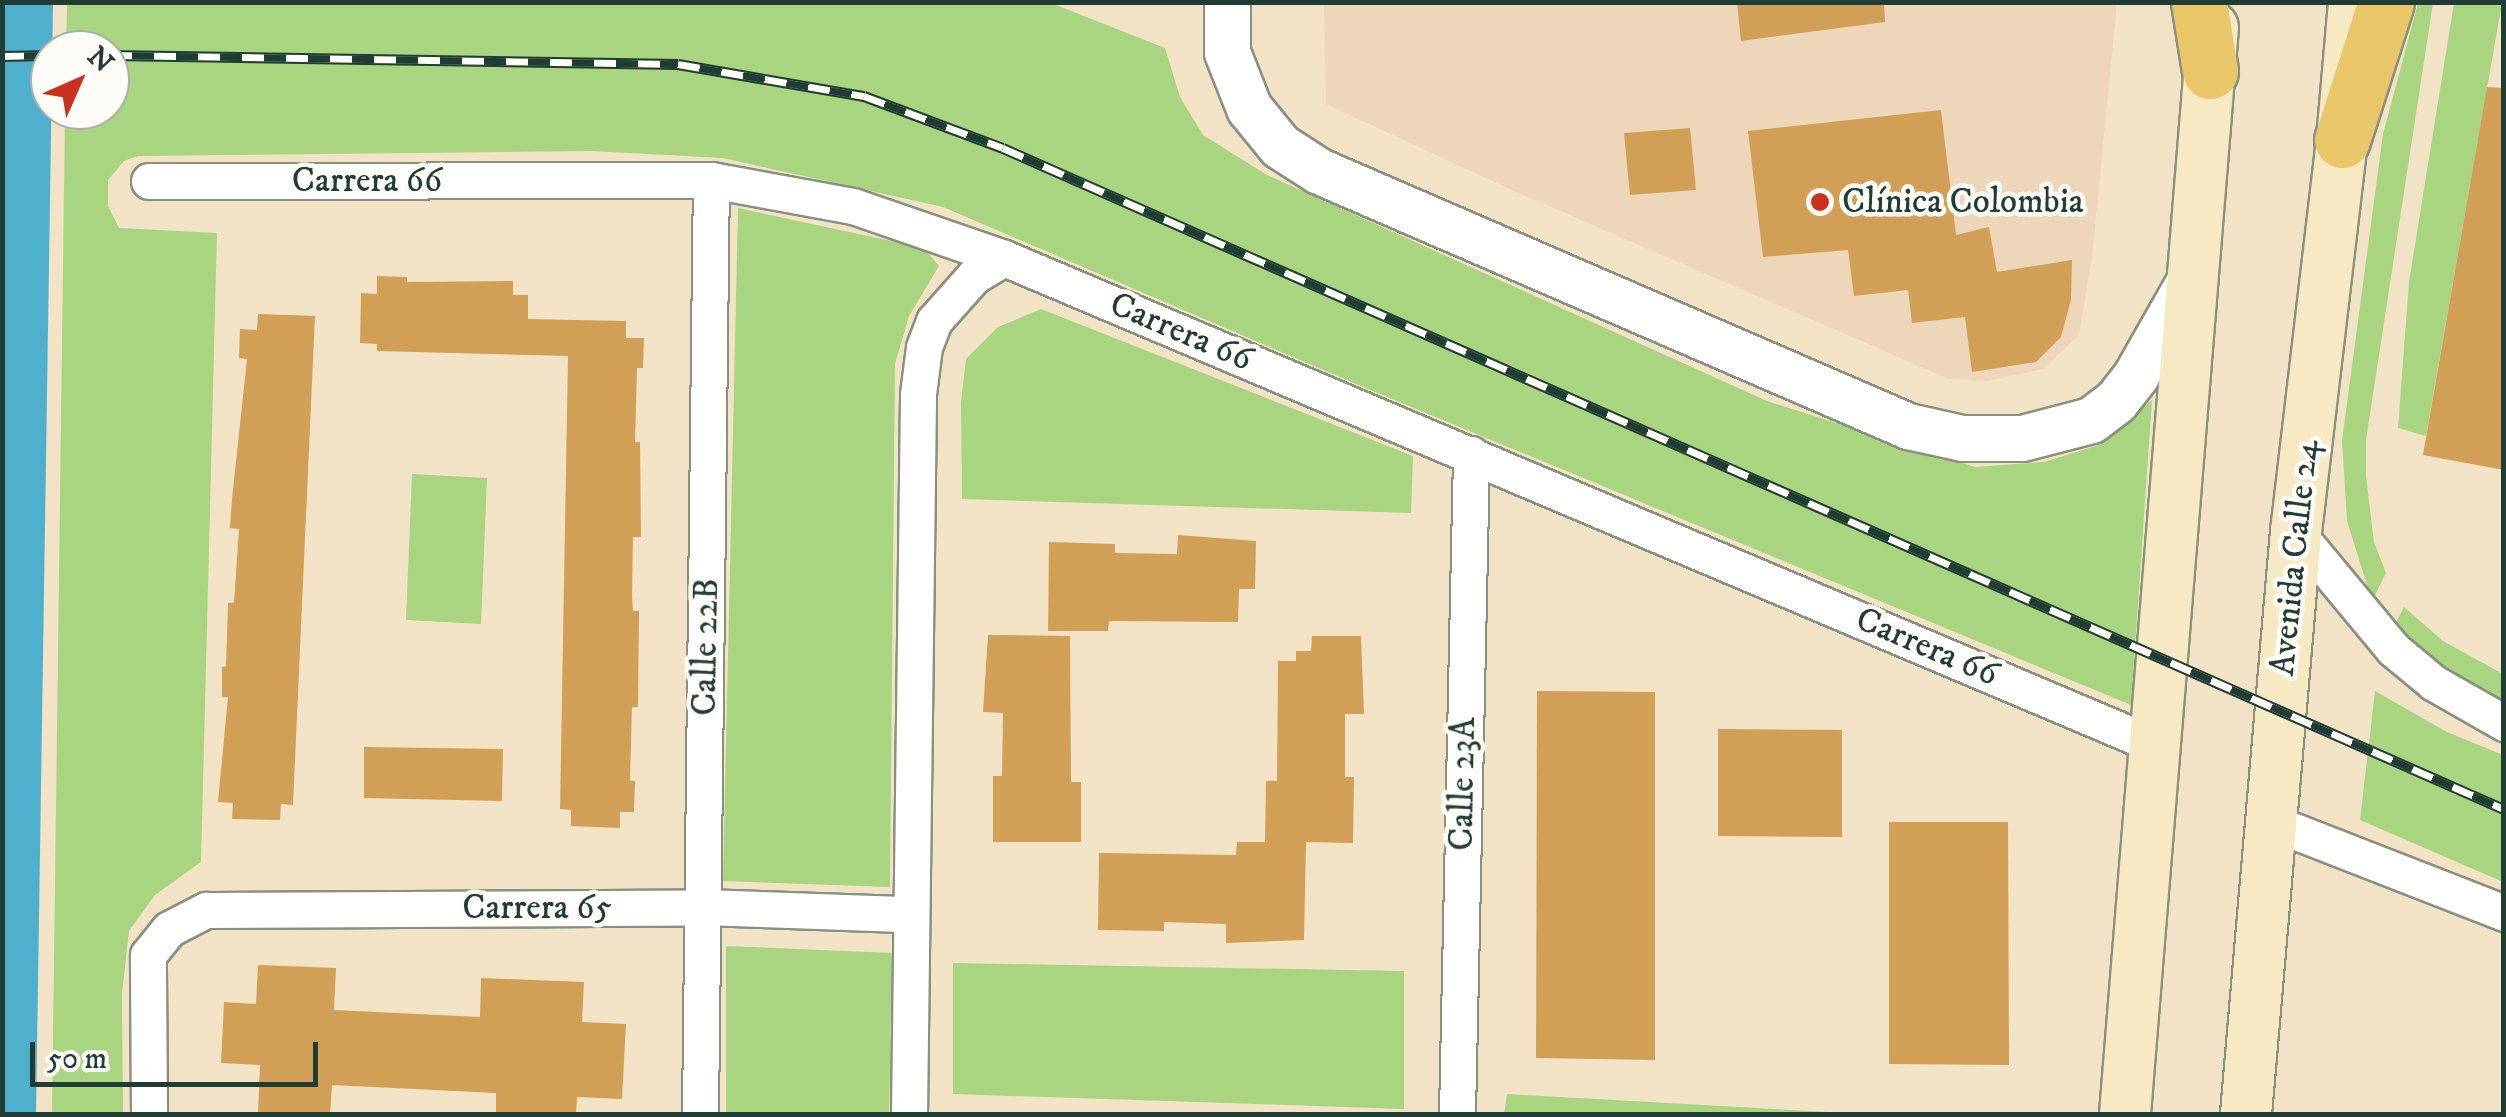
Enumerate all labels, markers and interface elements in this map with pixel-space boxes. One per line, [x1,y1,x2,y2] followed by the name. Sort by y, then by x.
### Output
[30,30,130,130] north arrow
[80,39,121,80] text: N
[292,160,442,202] street label: Carrera 66
[1842,181,2084,223] place label: Clínica Colombia
[1807,189,1833,215] marker: Clínica Colombia
[1104,283,1258,381] street label: Carrera 66
[2262,438,2328,678] street label: Avenida Calle 24
[684,578,728,716] street label: Calle 22B
[1850,598,2004,696] street label: Carrera 66
[1441,717,1485,851] street label: Calle 23A
[462,887,612,929] street label: Carrera 65
[35,1022,322,1084] scale bar
[47,1041,107,1078] text: 50 m

